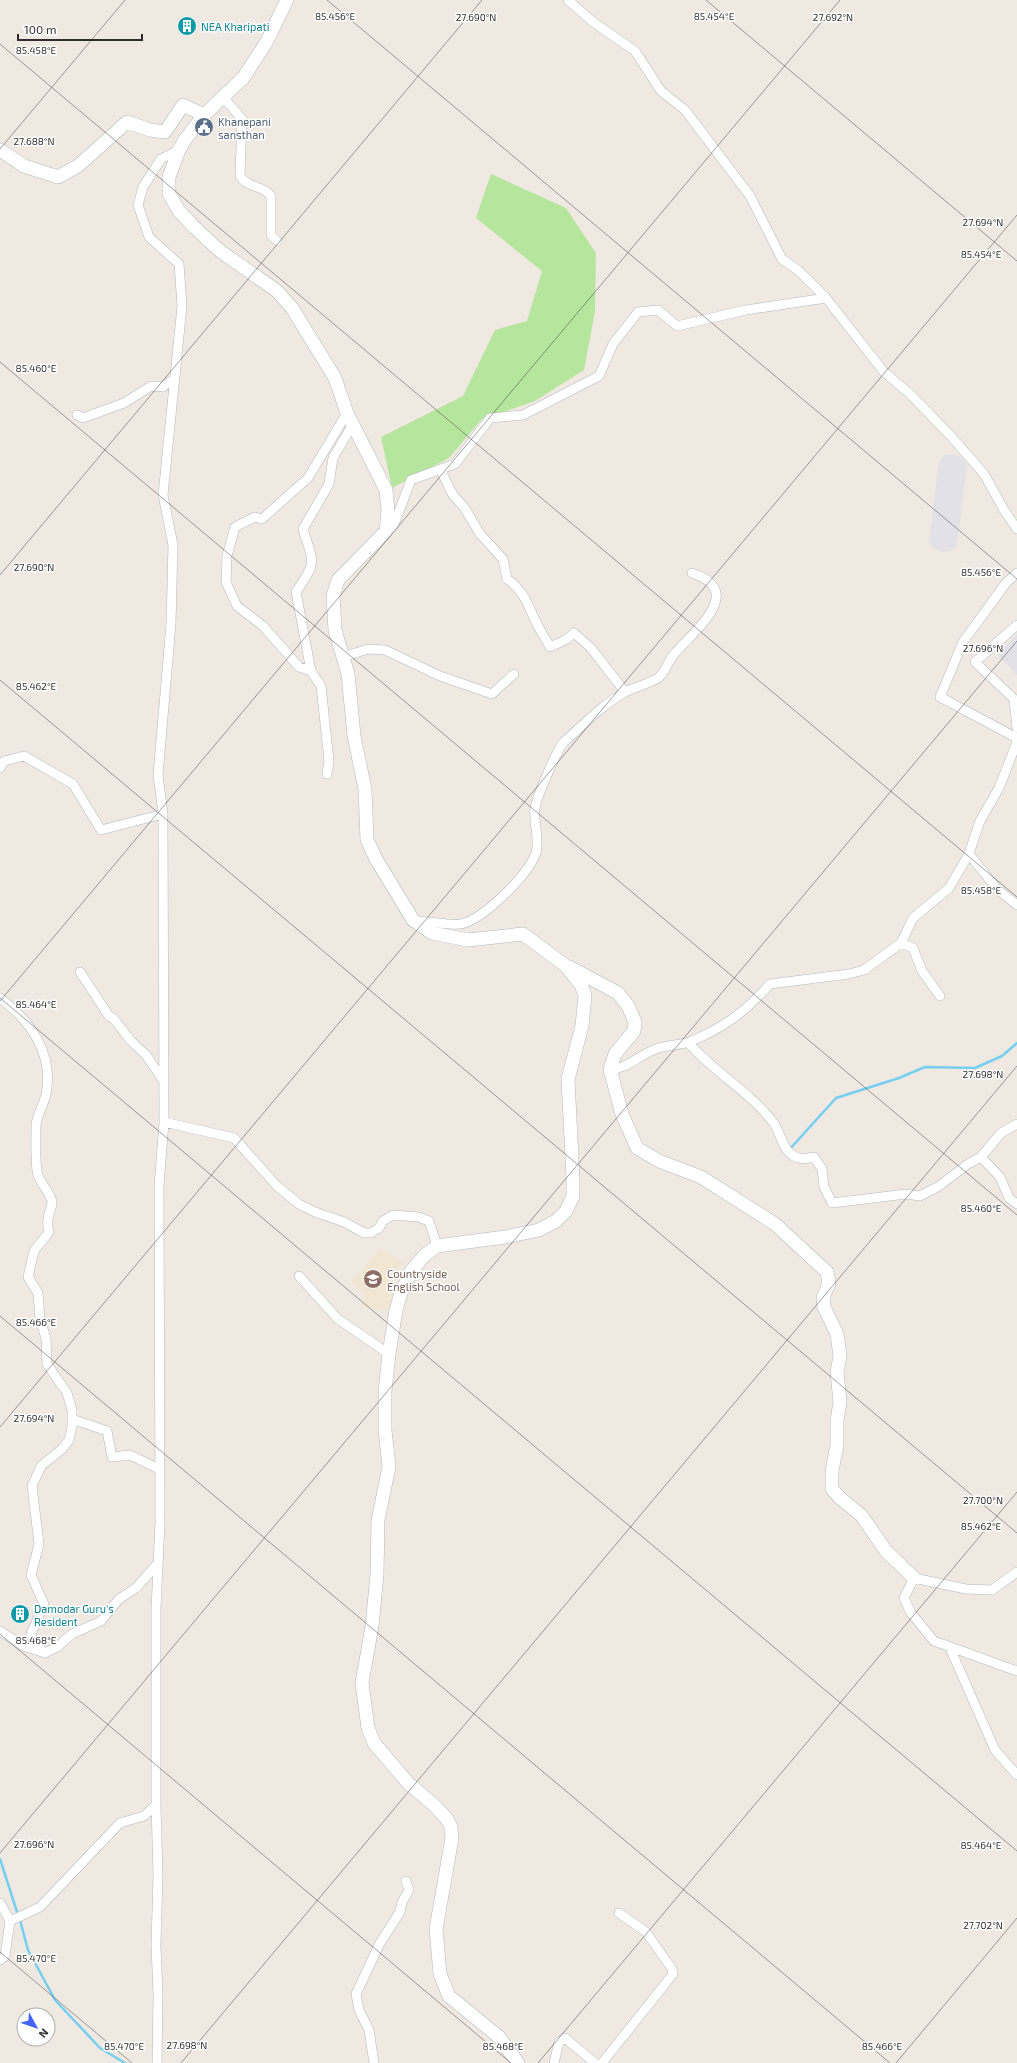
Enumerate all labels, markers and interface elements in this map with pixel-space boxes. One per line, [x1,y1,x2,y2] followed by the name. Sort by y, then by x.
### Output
[315,10,355,22] text: 85.456°E
[694,10,735,22] text: 85.454°E
[456,11,496,23] text: 27.690°N
[813,11,853,23] text: 27.692°N
[176,15,198,37] building icon: NEA Kharipati
[18,16,142,42] scale bar
[201,20,269,33] place label: NEA Kharipati
[24,22,56,36] text: 100 m
[16,44,57,56] text: 85.458°E
[218,115,271,141] place label: Khanepani sansthan
[193,116,215,138] public building icon: Khanepani sansthan
[13,135,55,147] text: 27.688°N
[963,216,1003,228] text: 27.694°N
[961,248,1002,260] text: 85.454°E
[16,362,57,374] text: 85.460°E
[14,561,54,573] text: 27.690°N
[961,566,1001,578] text: 85.456°E
[963,642,1003,654] text: 27.696°N
[16,680,57,692] text: 85.462°E
[961,884,1002,896] text: 85.458°E
[16,998,57,1010] text: 85.464°E
[963,1068,1003,1080] text: 27.698°N
[961,1202,1002,1214] text: 85.460°E
[387,1267,461,1293] place label: Countryside English School
[362,1268,384,1290] school or university icon: Countryside English School
[16,1316,57,1328] text: 85.466°E
[14,1412,54,1424] text: 27.694°N
[963,1494,1003,1506] text: 27.700°N
[961,1520,1002,1532] text: 85.462°E
[34,1602,114,1628] place label: Damodar Guru's Resident
[9,1603,31,1625] building icon: Damodar Guru's Resident
[16,1634,57,1646] text: 85.468°E
[14,1838,54,1850] text: 27.696°N
[961,1839,1002,1851] text: 85.464°E
[963,1919,1003,1931] text: 27.702°N
[16,1952,56,1964] text: 85.470°E
[16,2007,56,2047] north arrow
[36,2027,52,2041] text: N
[167,2039,207,2051] text: 27.698°N
[104,2040,144,2052] text: 85.470°E
[483,2040,524,2052] text: 85.468°E
[862,2040,903,2052] text: 85.466°E

